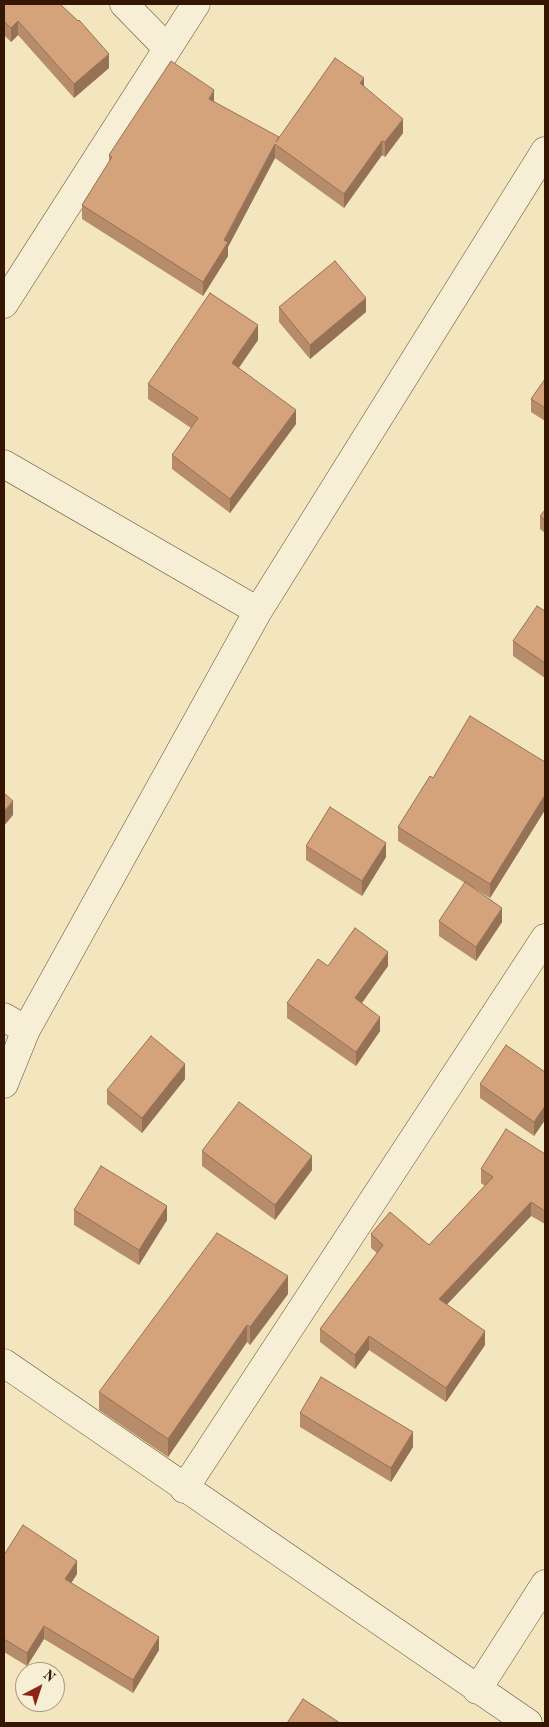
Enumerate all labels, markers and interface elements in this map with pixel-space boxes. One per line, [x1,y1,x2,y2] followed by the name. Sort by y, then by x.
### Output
[15,1662,65,1712] north arrow
[40,1667,58,1685] text: N

